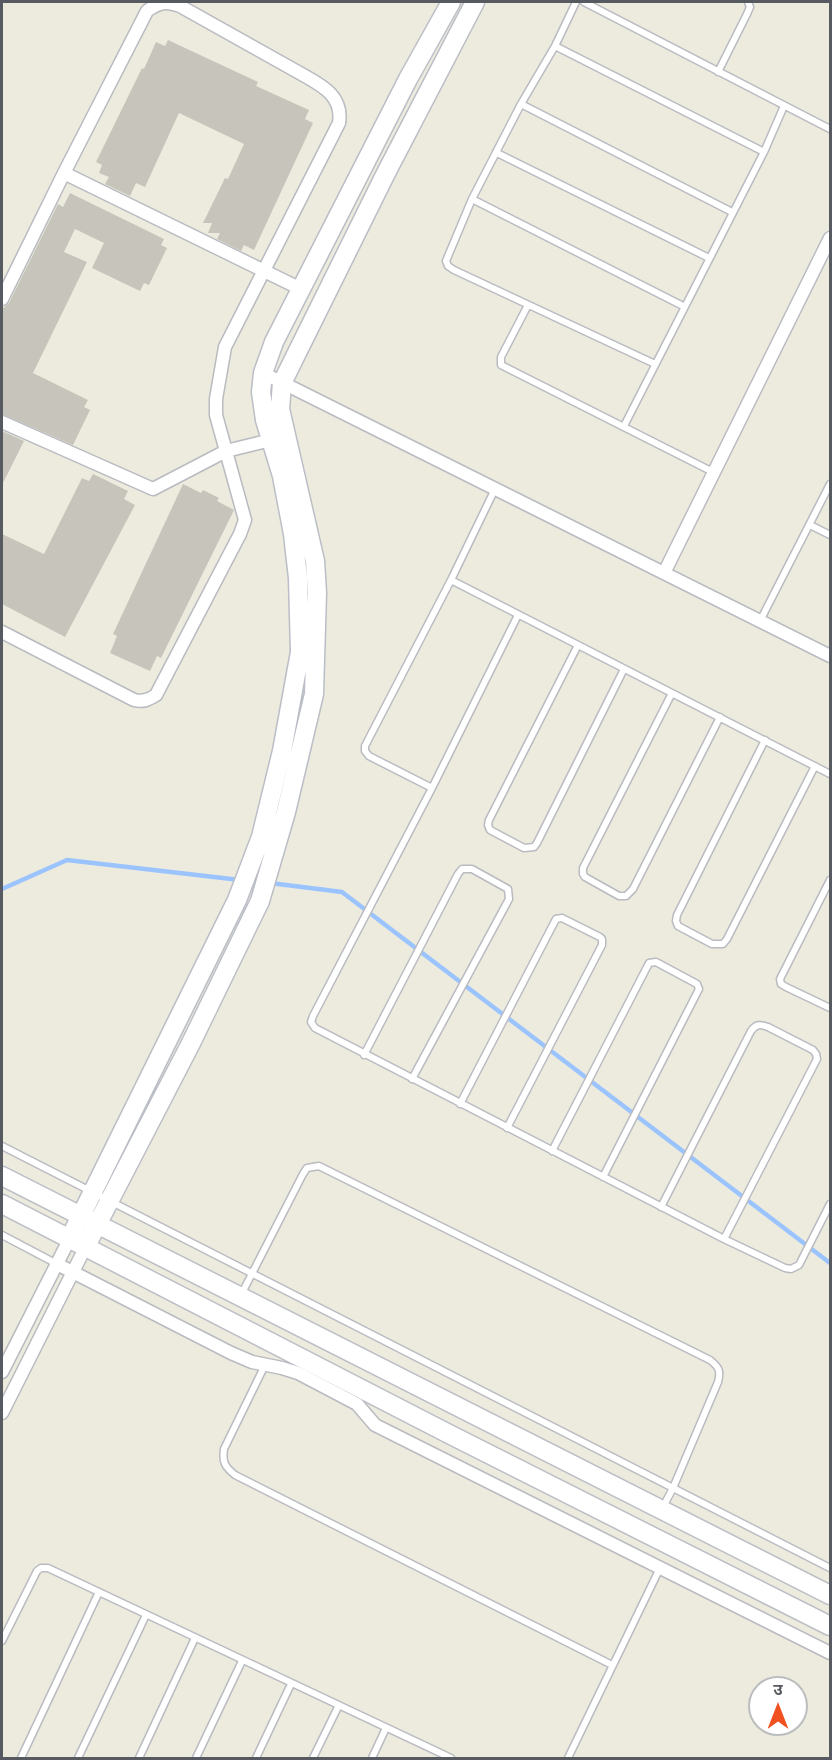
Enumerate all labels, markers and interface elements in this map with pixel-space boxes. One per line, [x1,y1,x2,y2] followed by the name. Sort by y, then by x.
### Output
[748,1676,808,1736] north arrow
[773,1680,783,1700] text: उ

